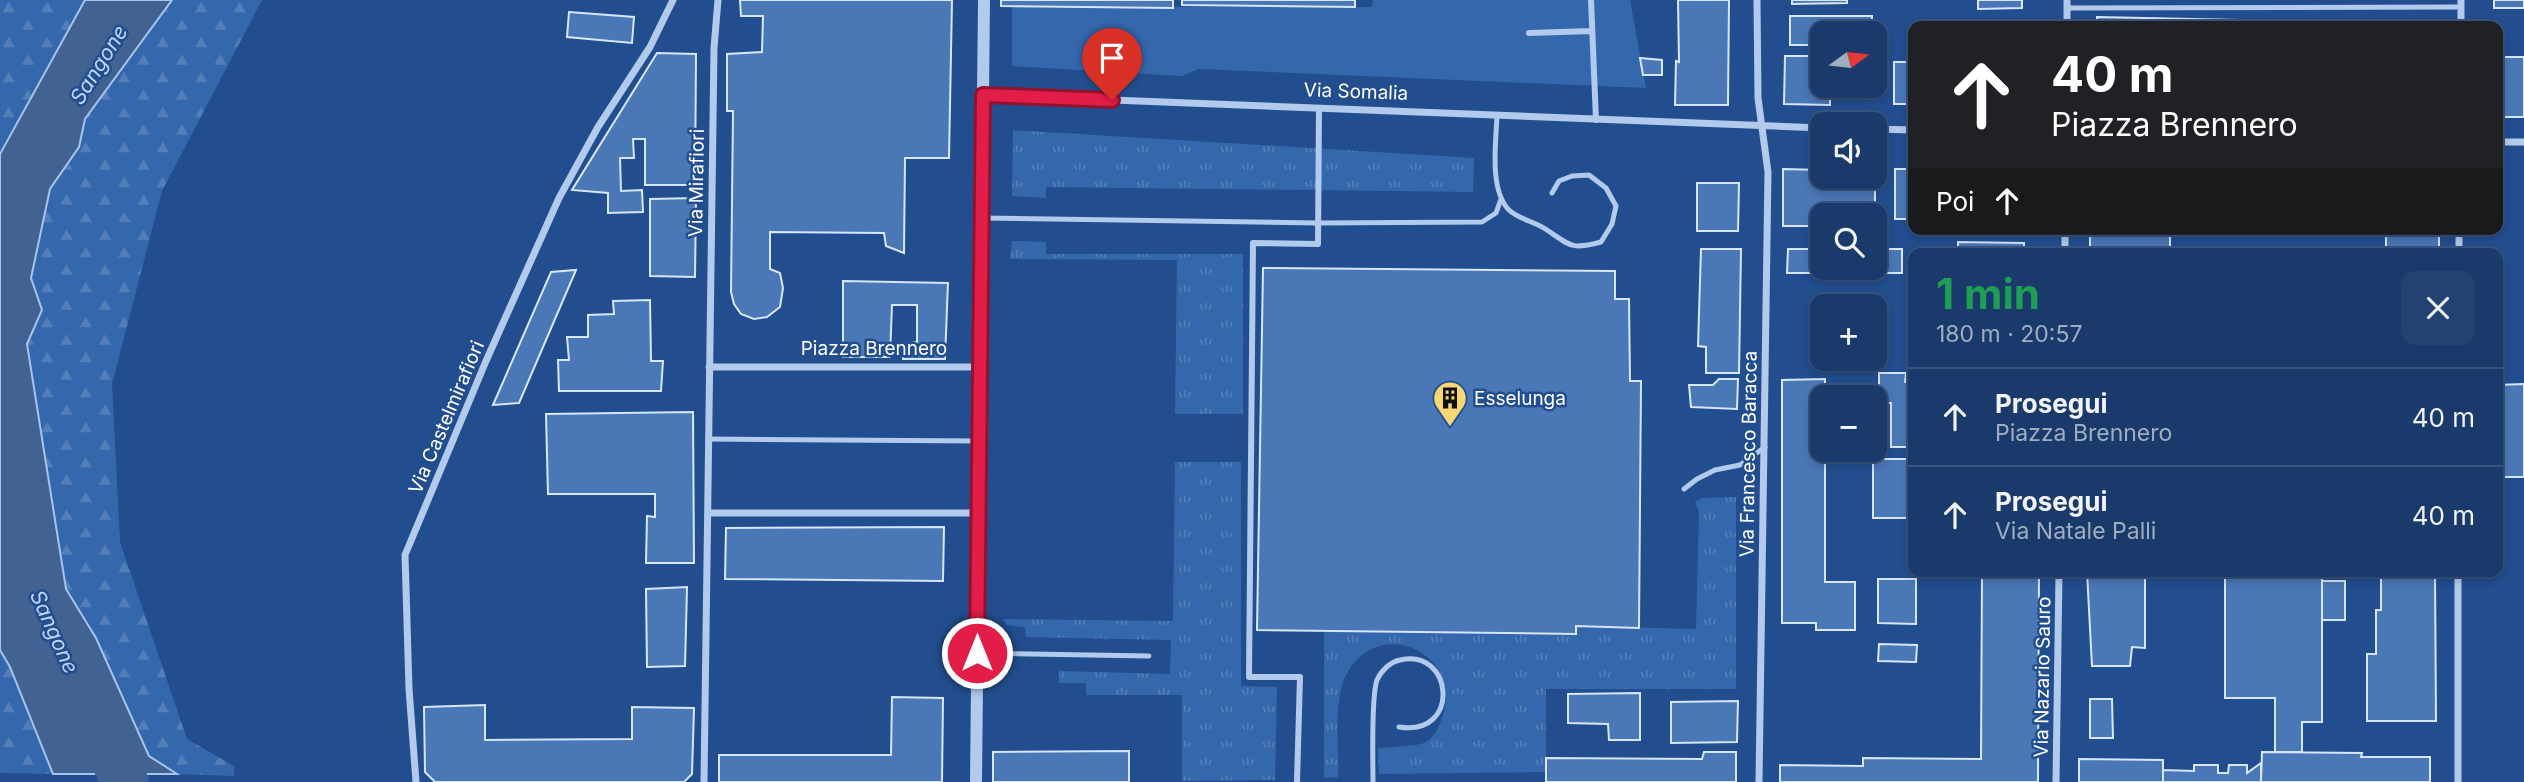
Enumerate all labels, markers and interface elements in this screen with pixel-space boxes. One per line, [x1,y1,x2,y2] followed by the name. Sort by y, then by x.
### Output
[64,20,133,109] water label: Sangone
[1810,21,1886,98] north arrow
[1810,21,1887,462] map controls
[1082,28,1142,100] pin
[1093,39,1131,77] icon: arrive
[2051,45,2174,104] text: 40 m
[1936,49,2027,140] icon: ahead
[1303,78,1409,105] street label: Via Somalia
[2051,105,2298,144] text: Piazza Brennero
[1810,112,1887,189] button: sound
[684,129,709,237] street label: Via Mirafiori
[1988,182,2026,220] icon: ahead
[1936,186,1974,217] text: Poi
[1810,203,1887,280] button: search
[1936,268,2040,319] text: 1 min
[2401,271,2475,345] button: close
[1810,294,1887,371] button: +
[1936,320,2082,348] text: 180 m · 20:57
[404,337,489,497] street label: Via Castelmirafiori
[801,337,947,360] street label: Piazza Brennero
[1735,351,1762,557] street label: Via Francesco Baracca
[1431,379,1469,428] building icon: Esselunga
[1810,385,1887,462] button: −
[1474,387,1566,410] place label: Esselunga
[1995,388,2107,419] text: Prosegui
[1936,398,1974,436] icon: ahead
[2412,402,2475,433] text: 40 m
[1995,419,2172,447] text: Piazza Brennero
[1995,486,2107,517] text: Prosegui
[1936,496,1974,534] icon: ahead
[2412,500,2475,531] text: 40 m
[1995,517,2156,545] text: Via Natale Palli
[25,586,84,677] water label: Sangone
[2030,596,2055,758] street label: Via Nazario Sauro
[940,616,1014,690] position arrow

